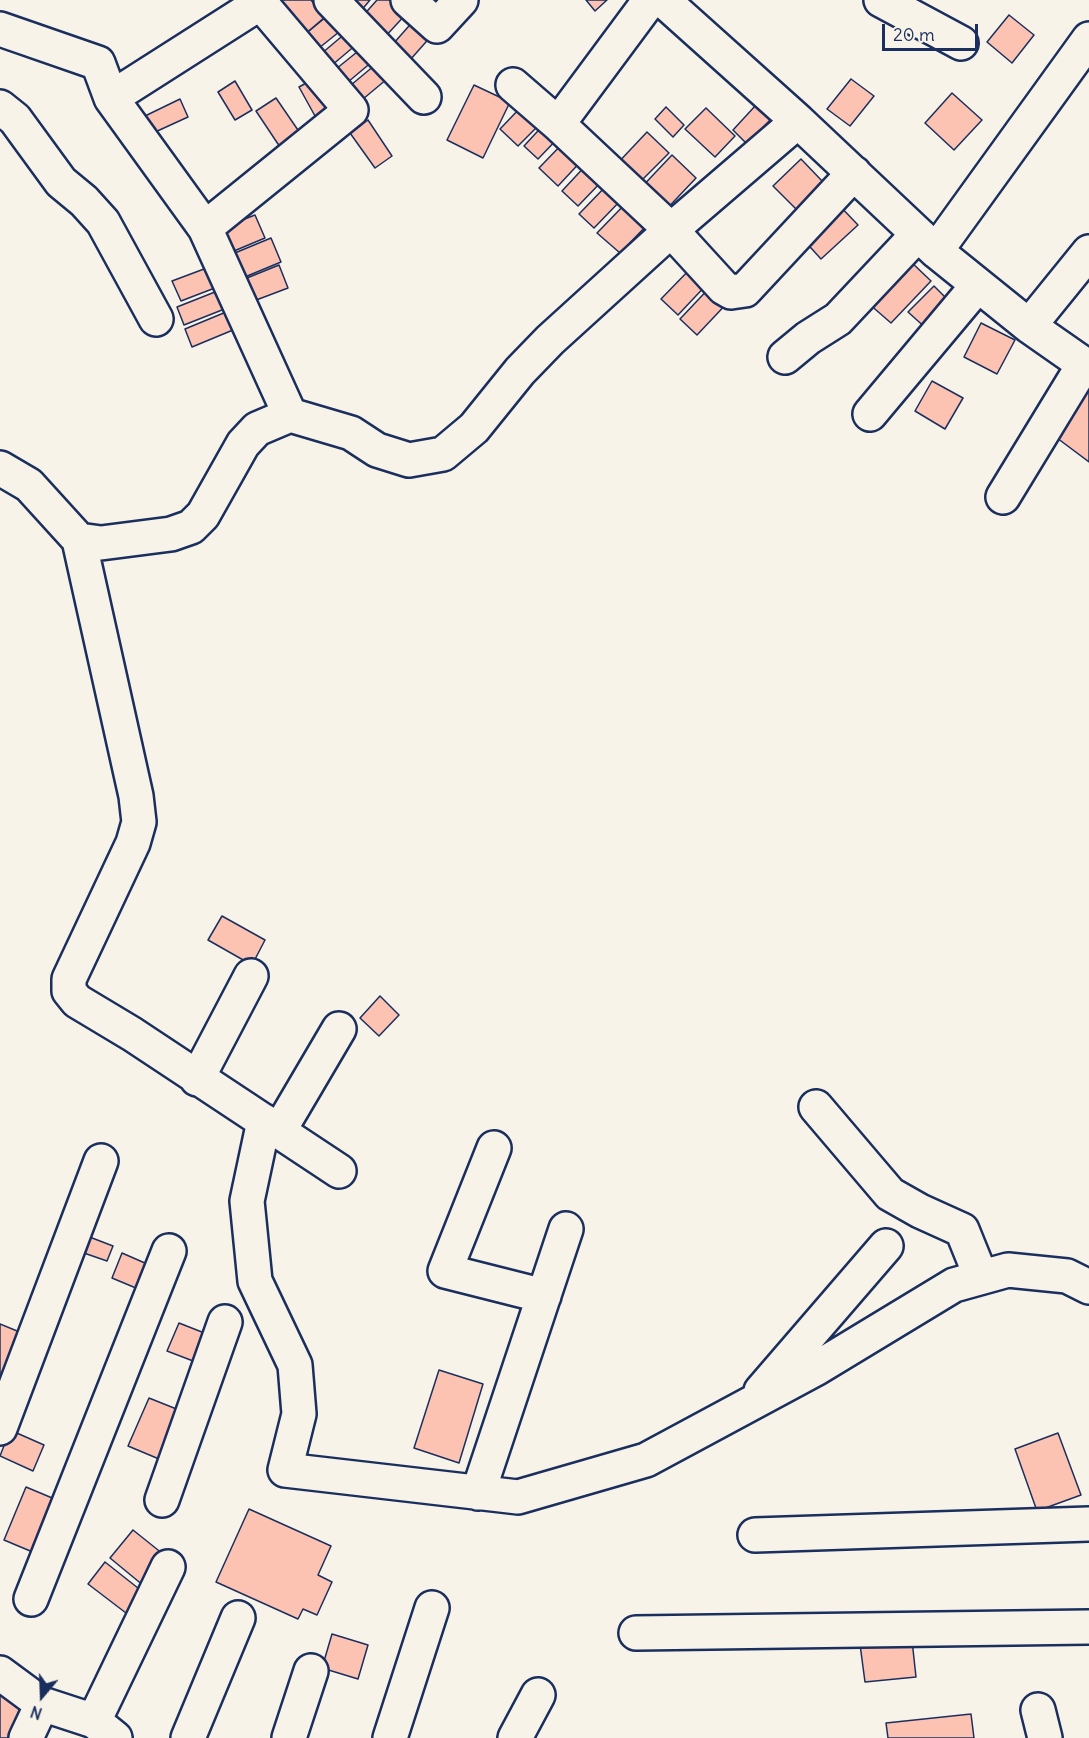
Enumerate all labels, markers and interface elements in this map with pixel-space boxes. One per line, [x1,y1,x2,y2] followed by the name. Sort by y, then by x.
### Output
[885,12,981,50] scale bar
[893,23,935,46] text: 20 m
[12,1666,72,1726] north arrow
[28,1702,45,1724] text: N

